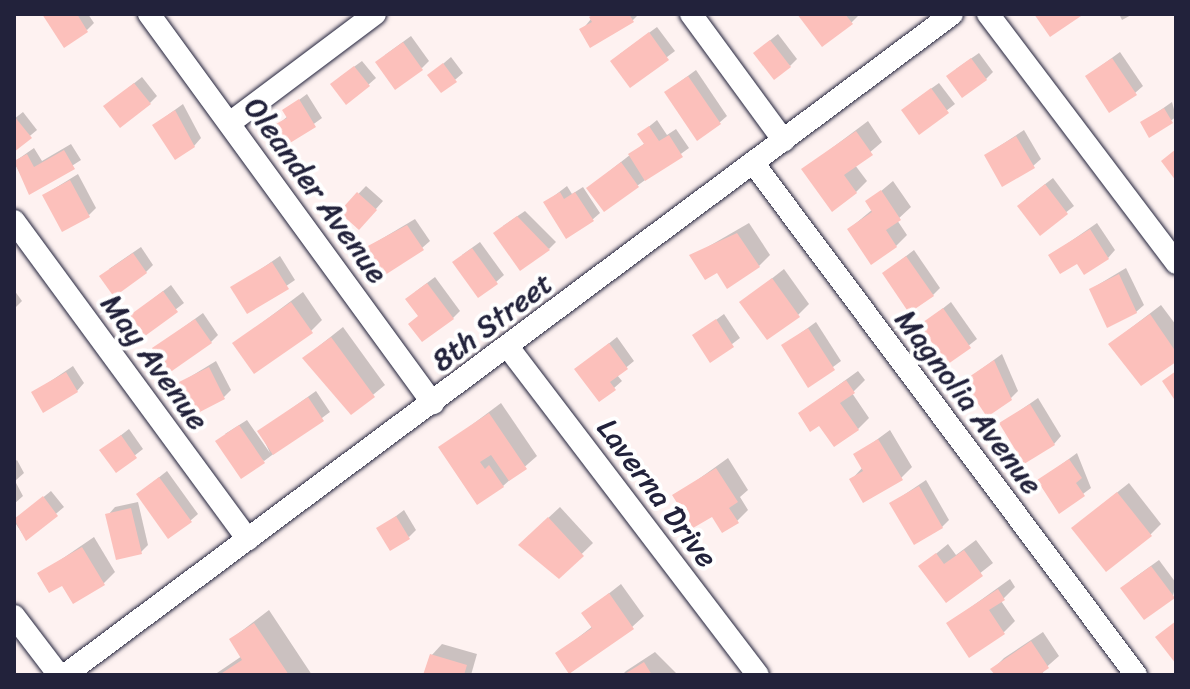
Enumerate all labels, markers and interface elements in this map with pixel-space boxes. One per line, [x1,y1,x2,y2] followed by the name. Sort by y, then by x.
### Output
[237,90,395,290] street label: Oleander Avenue
[425,265,559,379] street label: 8th Street
[94,287,216,437] street label: May Avenue
[888,303,1050,501] street label: Magnolia Avenue
[589,411,725,575] street label: Laverna Drive

